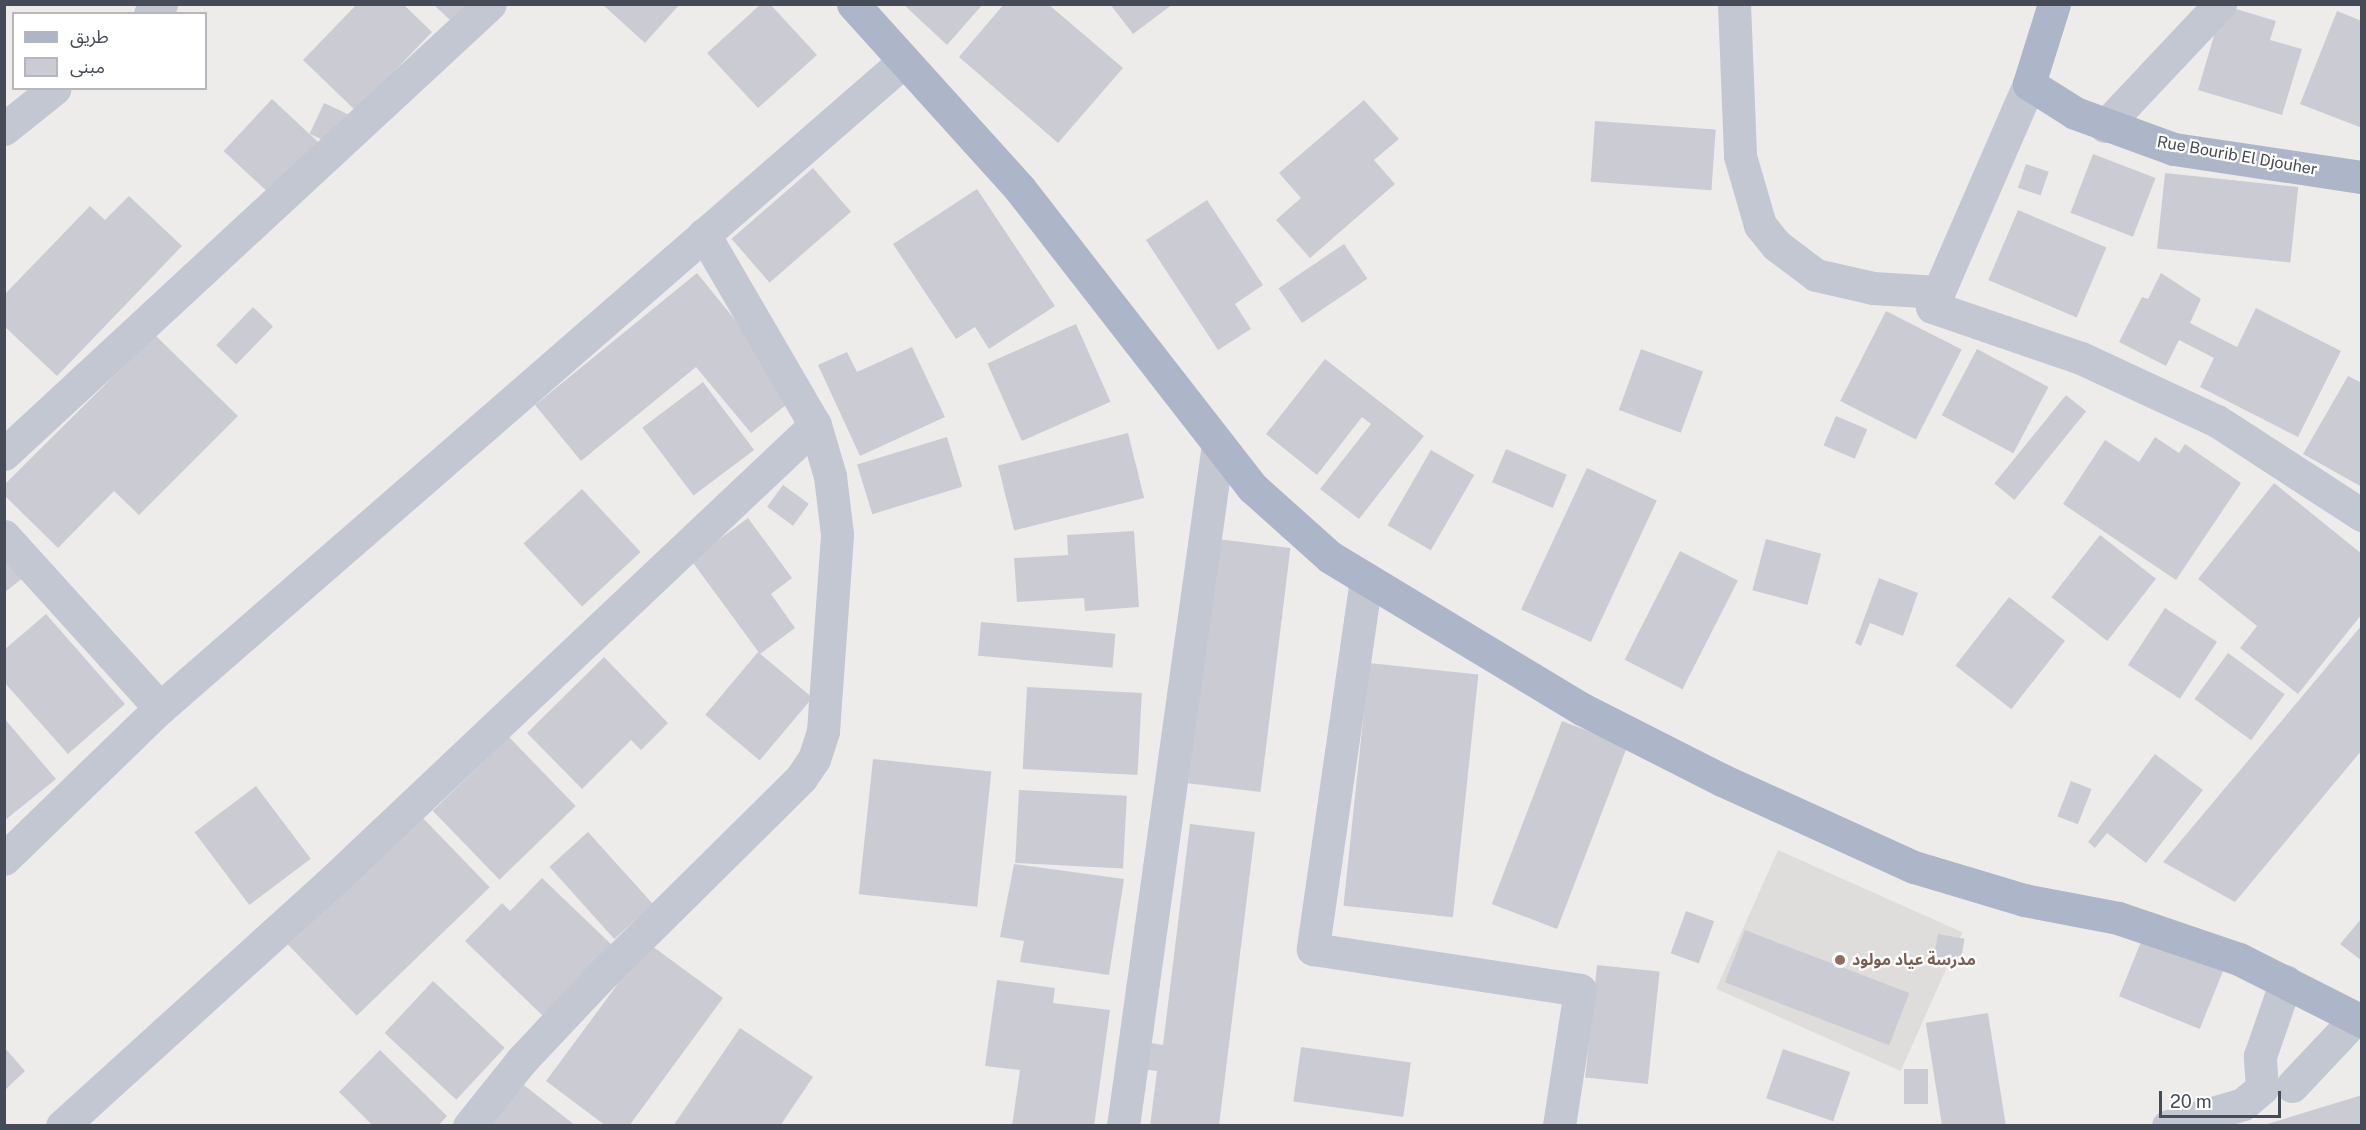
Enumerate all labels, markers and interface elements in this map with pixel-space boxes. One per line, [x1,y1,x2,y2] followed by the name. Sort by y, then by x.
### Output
[12,12,207,90] legend
[70,26,109,47] text: طريق
[70,56,105,77] text: مبنى
[2155,132,2319,180] street label: Rue Bourib El Djouher
[1852,950,1976,970] place label: مدرسة عياد مولود
[1833,953,1847,967] marker: مدرسة عياد مولود
[2162,1079,2284,1117] scale bar
[2170,1091,2212,1112] text: 20 m

